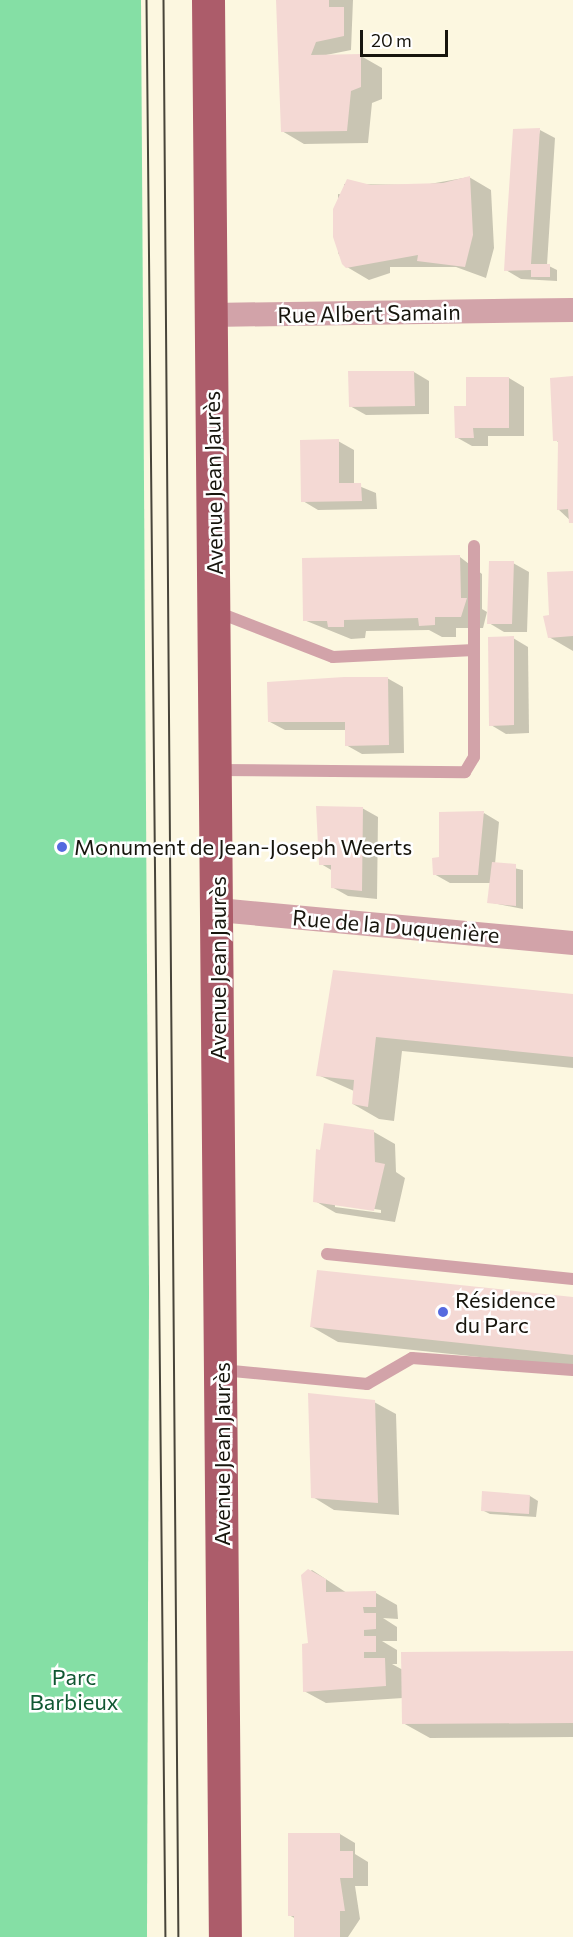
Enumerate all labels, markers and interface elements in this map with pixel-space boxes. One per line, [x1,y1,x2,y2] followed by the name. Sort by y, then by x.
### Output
[363,18,452,56] scale bar
[371,29,412,51] text: 20 m
[277,298,461,328] street label: Rue Albert Samain
[198,391,228,575] street label: Avenue Jean Jaurès
[74,834,412,860] place label: Monument de Jean-Joseph Weerts
[55,840,69,854] marker: Monument de Jean-Joseph Weerts
[205,876,231,1060] street label: Avenue Jean Jaurès
[291,904,501,948] street label: Rue de la Duquenière
[455,1286,556,1338] place label: Résidence du Parc
[436,1305,450,1319] marker: Résidence du Parc
[209,1362,235,1546] street label: Avenue Jean Jaurès
[30,1663,118,1714] park label: Parc Barbieux

